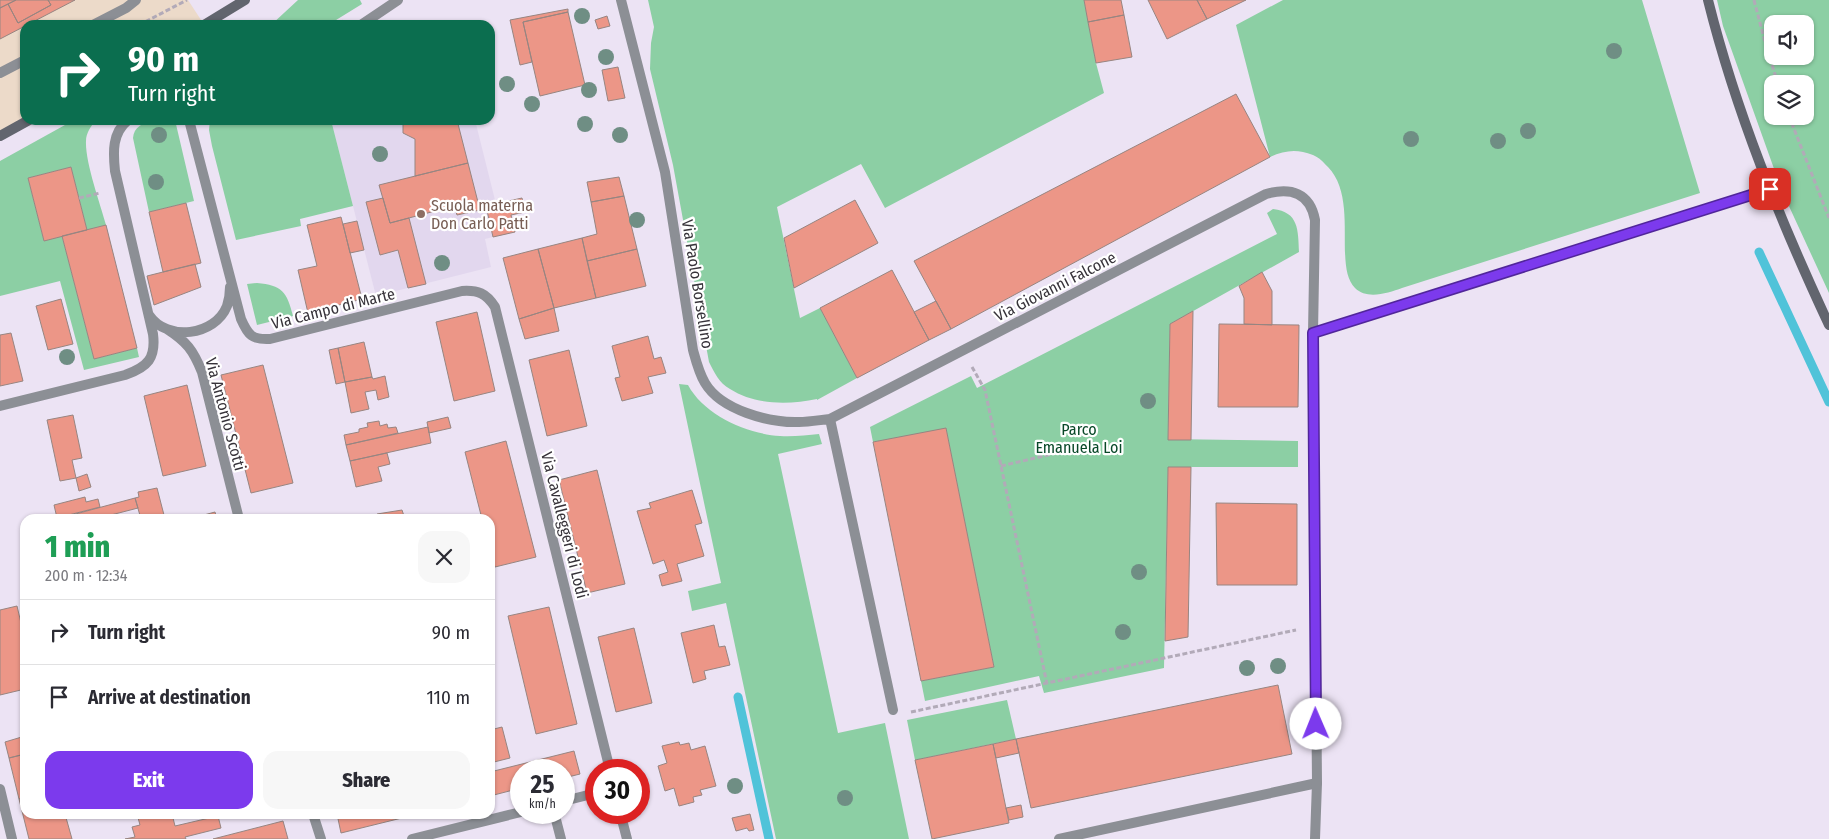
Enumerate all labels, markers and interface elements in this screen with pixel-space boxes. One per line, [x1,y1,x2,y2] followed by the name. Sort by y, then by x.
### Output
[1764,15,1814,125] map controls
[1764,15,1814,65] button: sound
[128,38,199,80] text: 90 m
[45,40,110,105] icon: right
[1764,75,1814,125] button: layers
[128,80,216,107] text: Turn right
[1749,168,1791,210] pin
[1756,175,1784,203] icon: arrive
[431,196,533,233] place label: Scuola materna Don Carlo Patti
[415,208,427,220] marker: Scuola materna Don Carlo Patti
[678,218,717,350] street label: Via Paolo Borsellino
[991,248,1119,325] street label: Via Giovanni Falcone
[269,284,397,333] street label: Via Campo di Marte
[201,356,250,473] street label: Via Antonio Scotti
[1035,420,1123,457] park label: Parco Emanuela Loi
[537,450,592,600] street label: Via Cavalleggeri di Lodi
[45,529,110,565] text: 1 min
[418,531,470,583] button: close
[45,566,127,585] text: 200 m · 12:34
[45,618,73,646] icon: right
[88,621,165,644] text: Turn right
[432,621,470,644] text: 90 m
[45,683,73,711] icon: arrive
[88,686,251,709] text: Arrive at destination
[426,686,470,709] text: 110 m
[1289,697,1341,749] position arrow
[45,751,253,809] button: Exit
[263,751,470,809] button: Share
[585,759,650,824] speed limit sign: 30
[531,770,554,800] text: 25
[529,797,556,811] text: km/h

